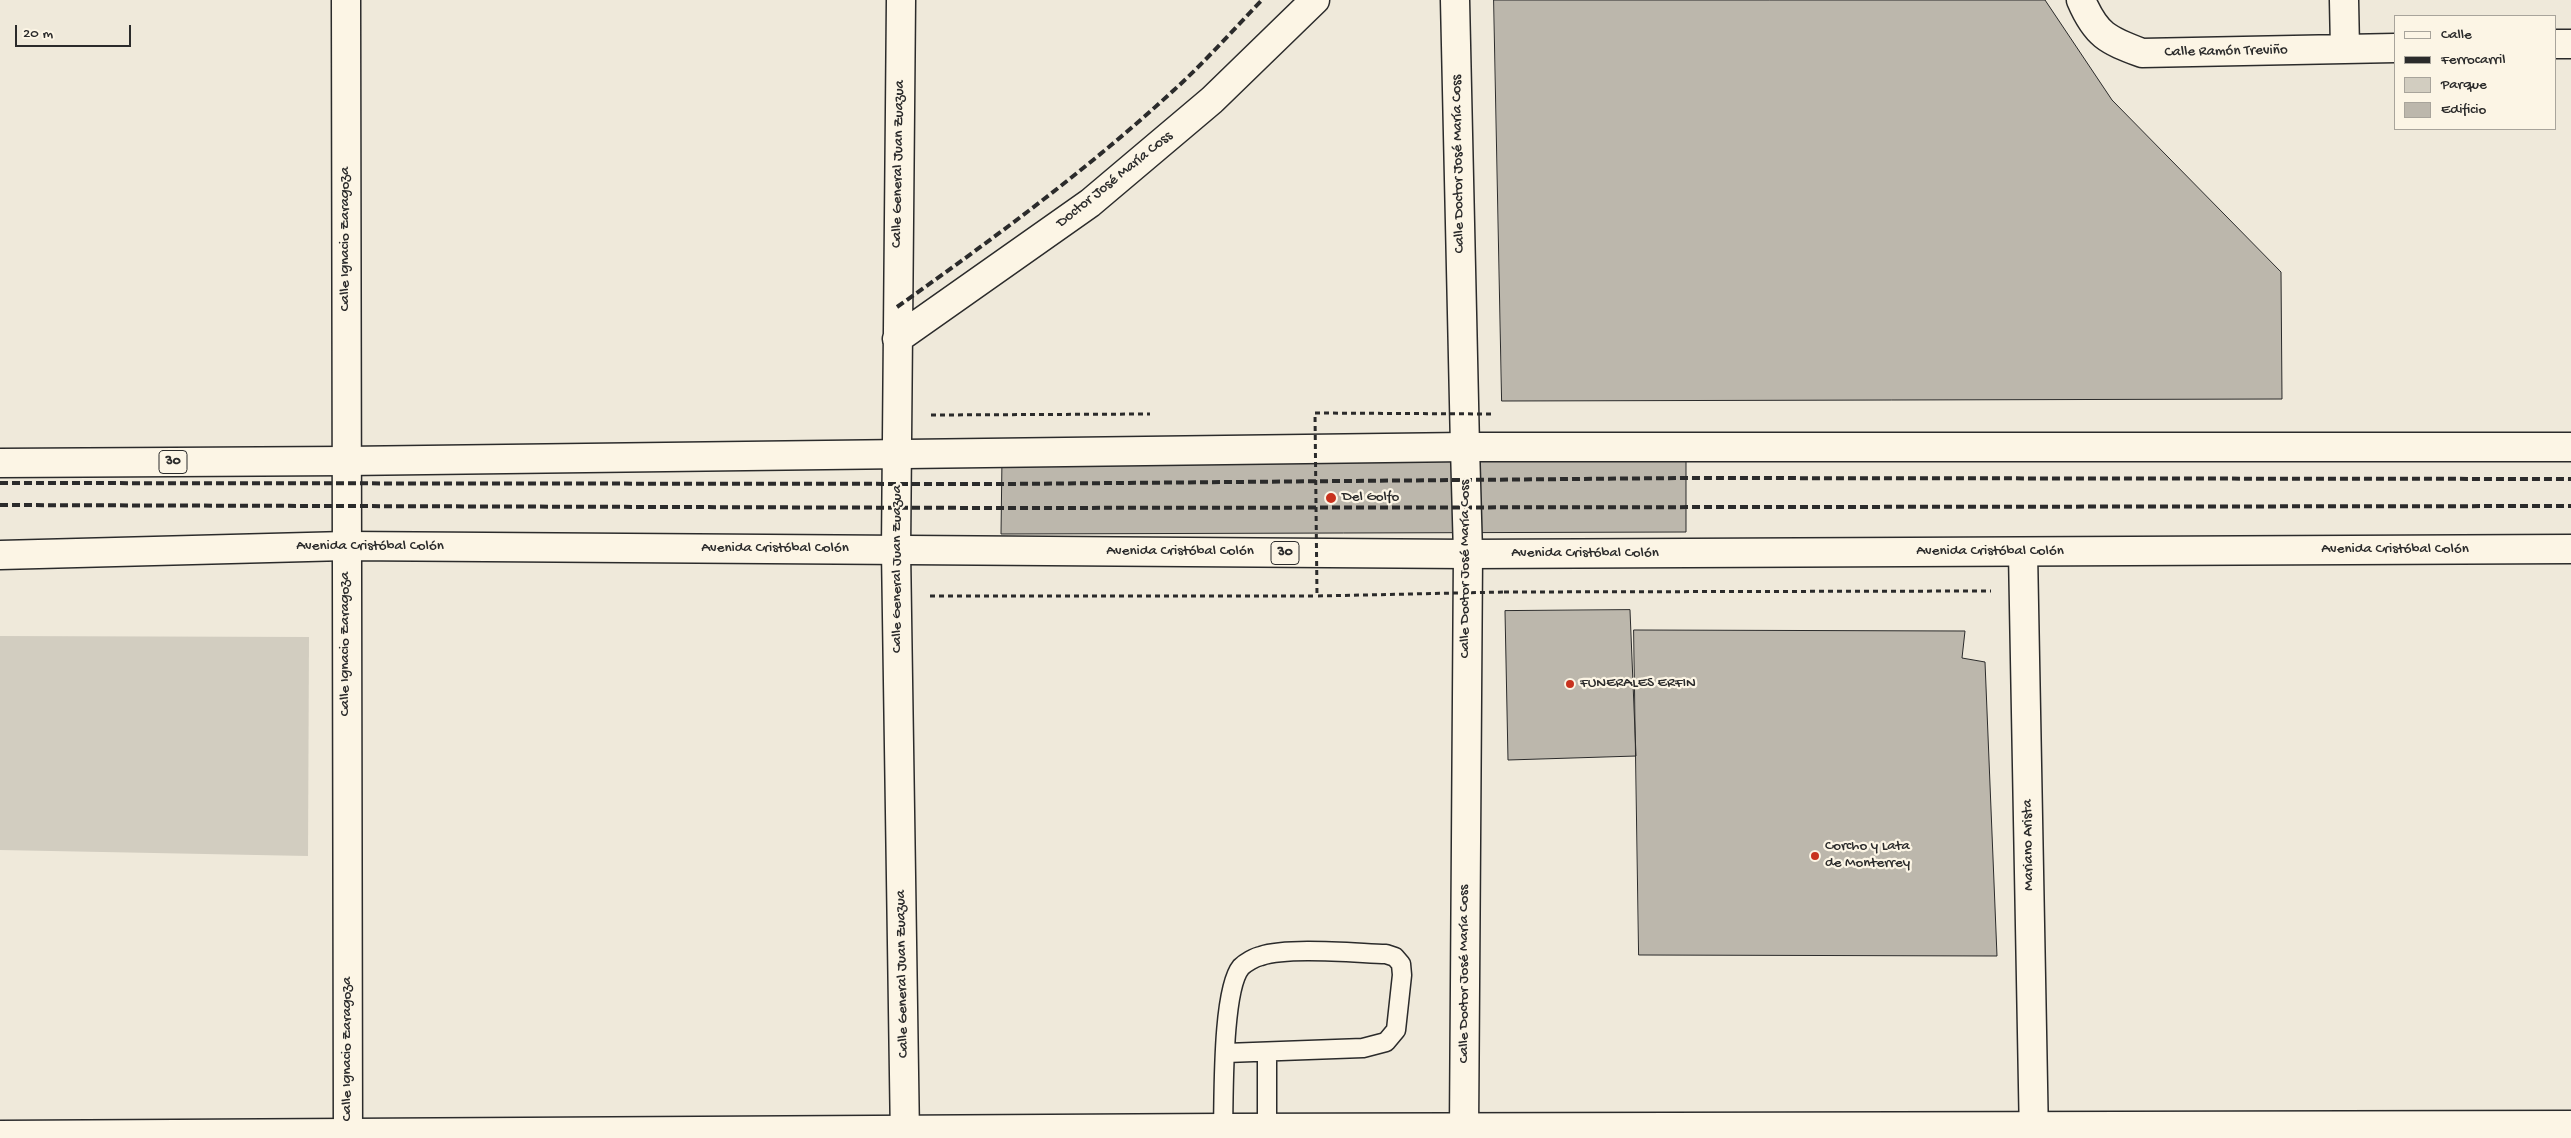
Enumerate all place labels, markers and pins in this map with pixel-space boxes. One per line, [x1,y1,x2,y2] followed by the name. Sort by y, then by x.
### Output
[1342,489,1399,507] place label: Del Golfo
[1324,491,1338,505] marker: Del Golfo
[1580,675,1696,693] place label: FUNERALES ERFIN
[1564,678,1576,690] marker: FUNERALES ERFIN
[1825,838,1910,873] place label: Corcho y Lata de Monterrey
[1809,850,1821,862] marker: Corcho y Lata de Monterrey

